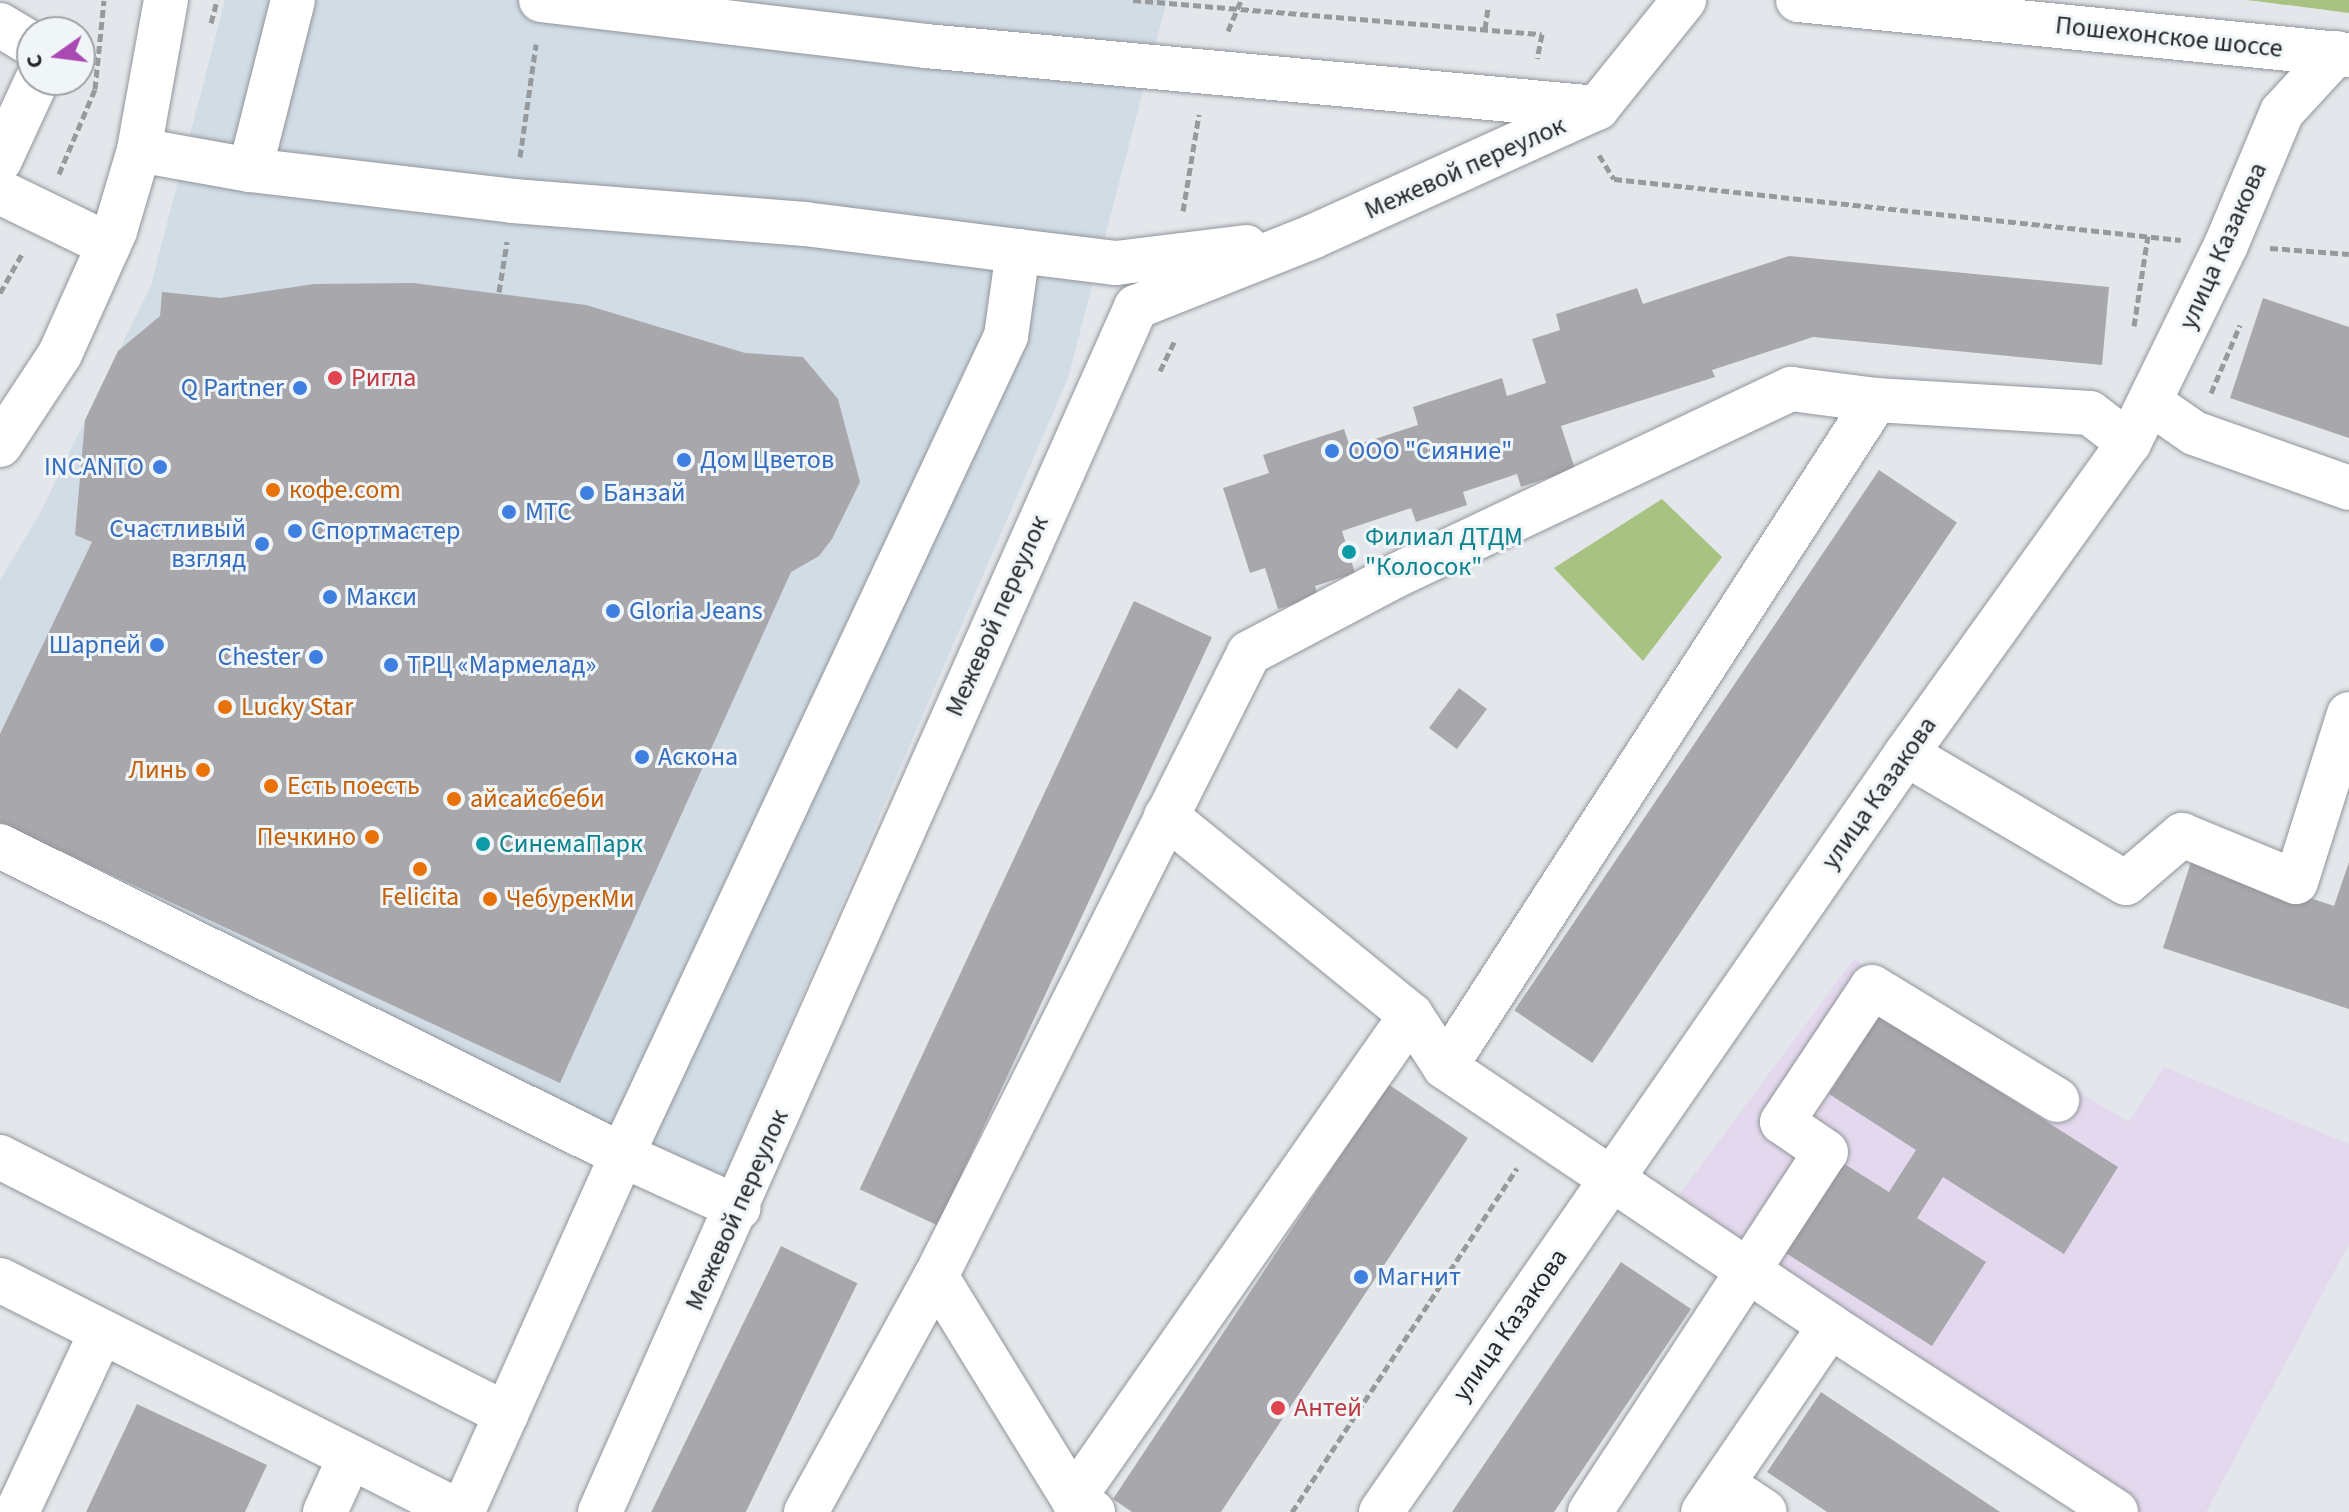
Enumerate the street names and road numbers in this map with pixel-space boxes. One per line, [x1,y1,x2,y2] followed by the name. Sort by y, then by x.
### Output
[2054,10,2284,64] street label: Пошехонское шоссе
[1360,110,1570,226] street label: Межевой переулок
[2172,158,2274,334] street label: улица Казакова
[939,511,1055,721] street label: Межевой переулок
[1815,711,1943,875] street label: улица Казакова
[679,1105,795,1315] street label: Межевой переулок
[1446,1243,1574,1407] street label: улица Казакова

